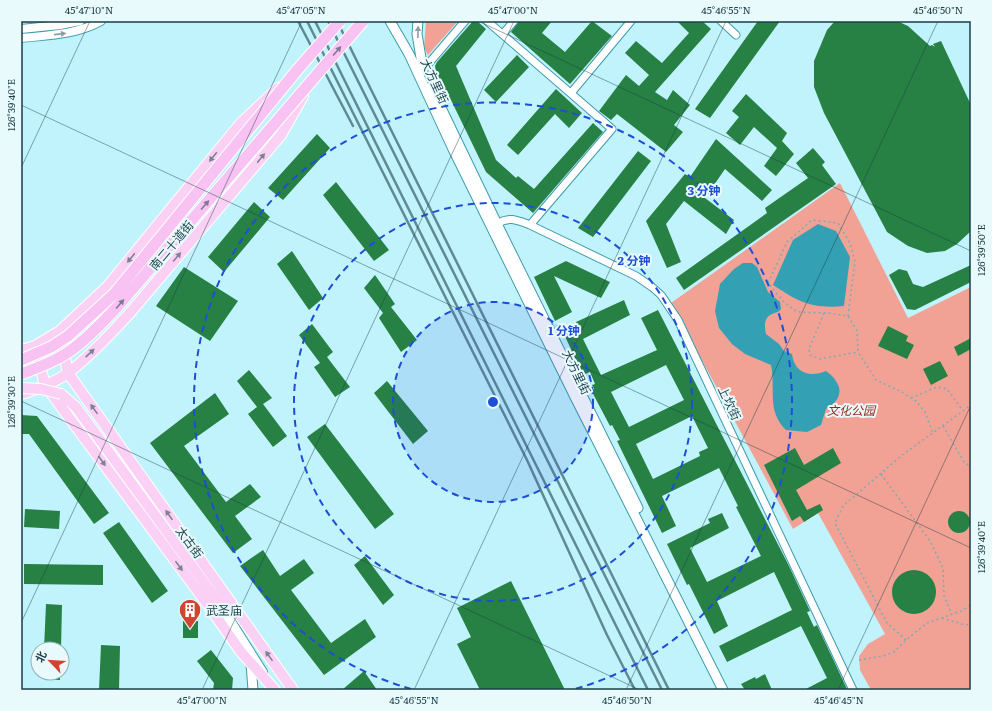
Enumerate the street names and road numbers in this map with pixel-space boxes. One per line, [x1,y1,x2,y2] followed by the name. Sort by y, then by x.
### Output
[417,55,453,107] street label: 大方里街
[145,216,197,274] street label: 南二十道街
[558,346,596,398] street label: 大方里街
[714,383,746,423] street label: 上坎街
[172,522,208,562] street label: 太古街

